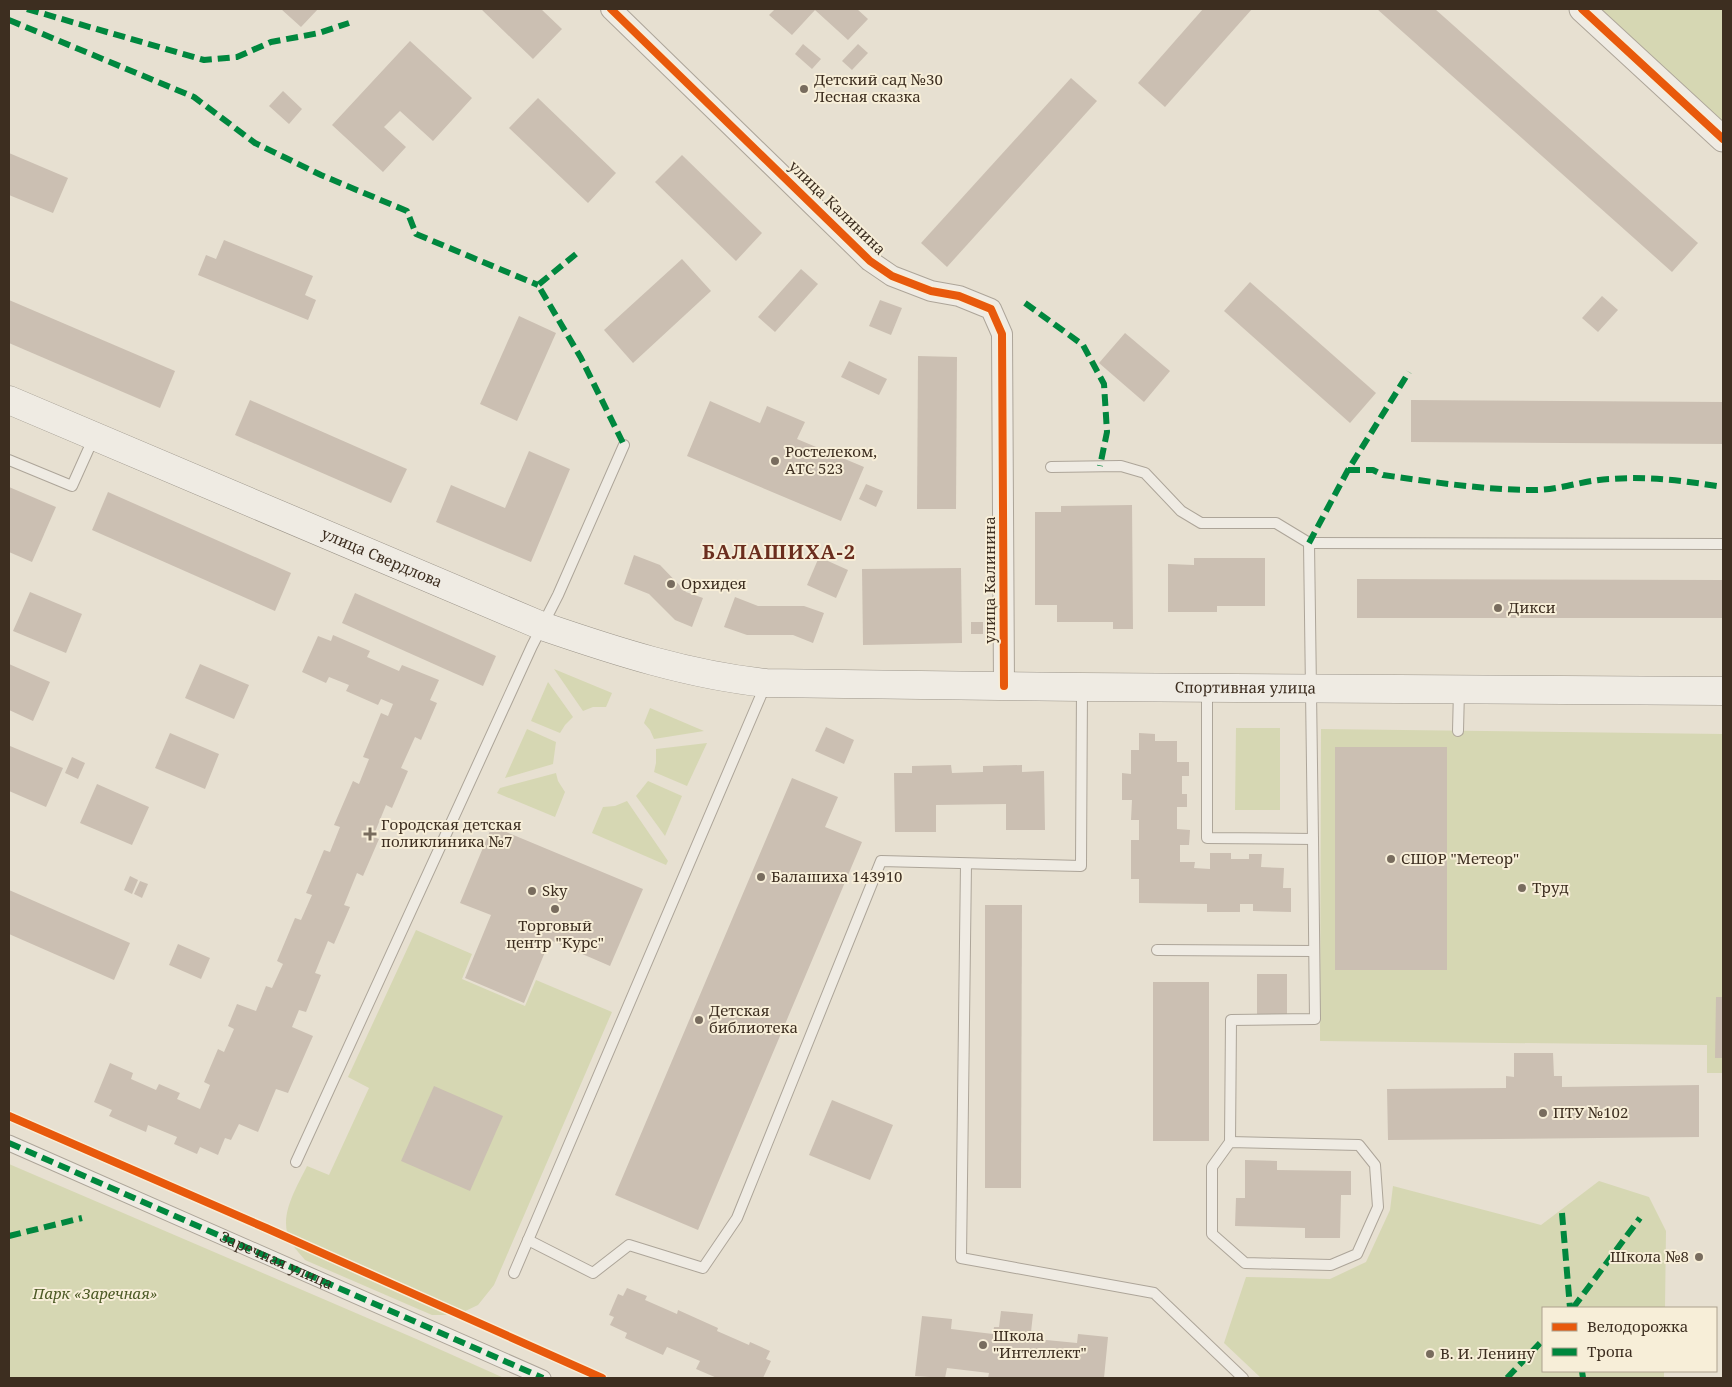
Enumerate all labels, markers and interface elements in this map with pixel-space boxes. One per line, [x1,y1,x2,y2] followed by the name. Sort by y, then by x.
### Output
[814,69,943,106] place label: Детский сад №30 Лесная сказка
[798,83,810,95] marker: Детский сад №30 Лесная сказка
[785,156,890,259] street label: улица Калинина
[785,441,877,478] place label: Ростелеком, АТС 523
[769,455,781,467] marker: Ростелеком, АТС 523
[979,516,999,644] street label: улица Калинина
[319,523,446,592] street label: улица Свердлова
[702,538,856,565] district label: БАЛАШИХА-2
[681,573,746,593] place label: Орхидея
[665,578,677,590] marker: Орхидея
[1508,597,1556,617] place label: Дикси
[1492,602,1504,614] marker: Дикси
[1175,677,1316,697] street label: Спортивная улица
[381,814,521,851] place label: Городская детская поликлиника №7
[363,827,377,841] marker: Городская детская поликлиника №7
[1401,848,1519,868] place label: СШОР "Метеор"
[1385,853,1397,865] marker: СШОР "Метеор"
[771,866,902,886] place label: Балашиха 143910
[755,871,767,883] marker: Балашиха 143910
[1532,877,1569,897] place label: Труд
[542,880,568,900] place label: Sky
[1516,882,1528,894] marker: Труд
[526,885,538,897] marker: Sky
[549,903,561,915] marker: Торговый центр "Курс"
[506,915,604,952] place label: Торговый центр "Курс"
[709,1000,798,1037] place label: Детская библиотека
[693,1014,705,1026] marker: Детская библиотека
[1553,1102,1628,1122] place label: ПТУ №102
[1537,1107,1549,1119] marker: ПТУ №102
[217,1226,337,1293] street label: Заречная улица
[1610,1246,1689,1266] place label: Школа №8
[1693,1251,1705,1263] marker: Школа №8
[32,1283,157,1303] park label: Парк «Заречная»
[1542,1307,1717,1372] legend
[1587,1316,1688,1336] text: Велодорожка
[993,1325,1087,1362] place label: Школа "Интеллект"
[977,1339,989,1351] marker: Школа "Интеллект"
[1587,1341,1633,1361] text: Тропа
[1440,1343,1535,1363] place label: В. И. Ленину
[1424,1348,1436,1360] marker: В. И. Ленину

